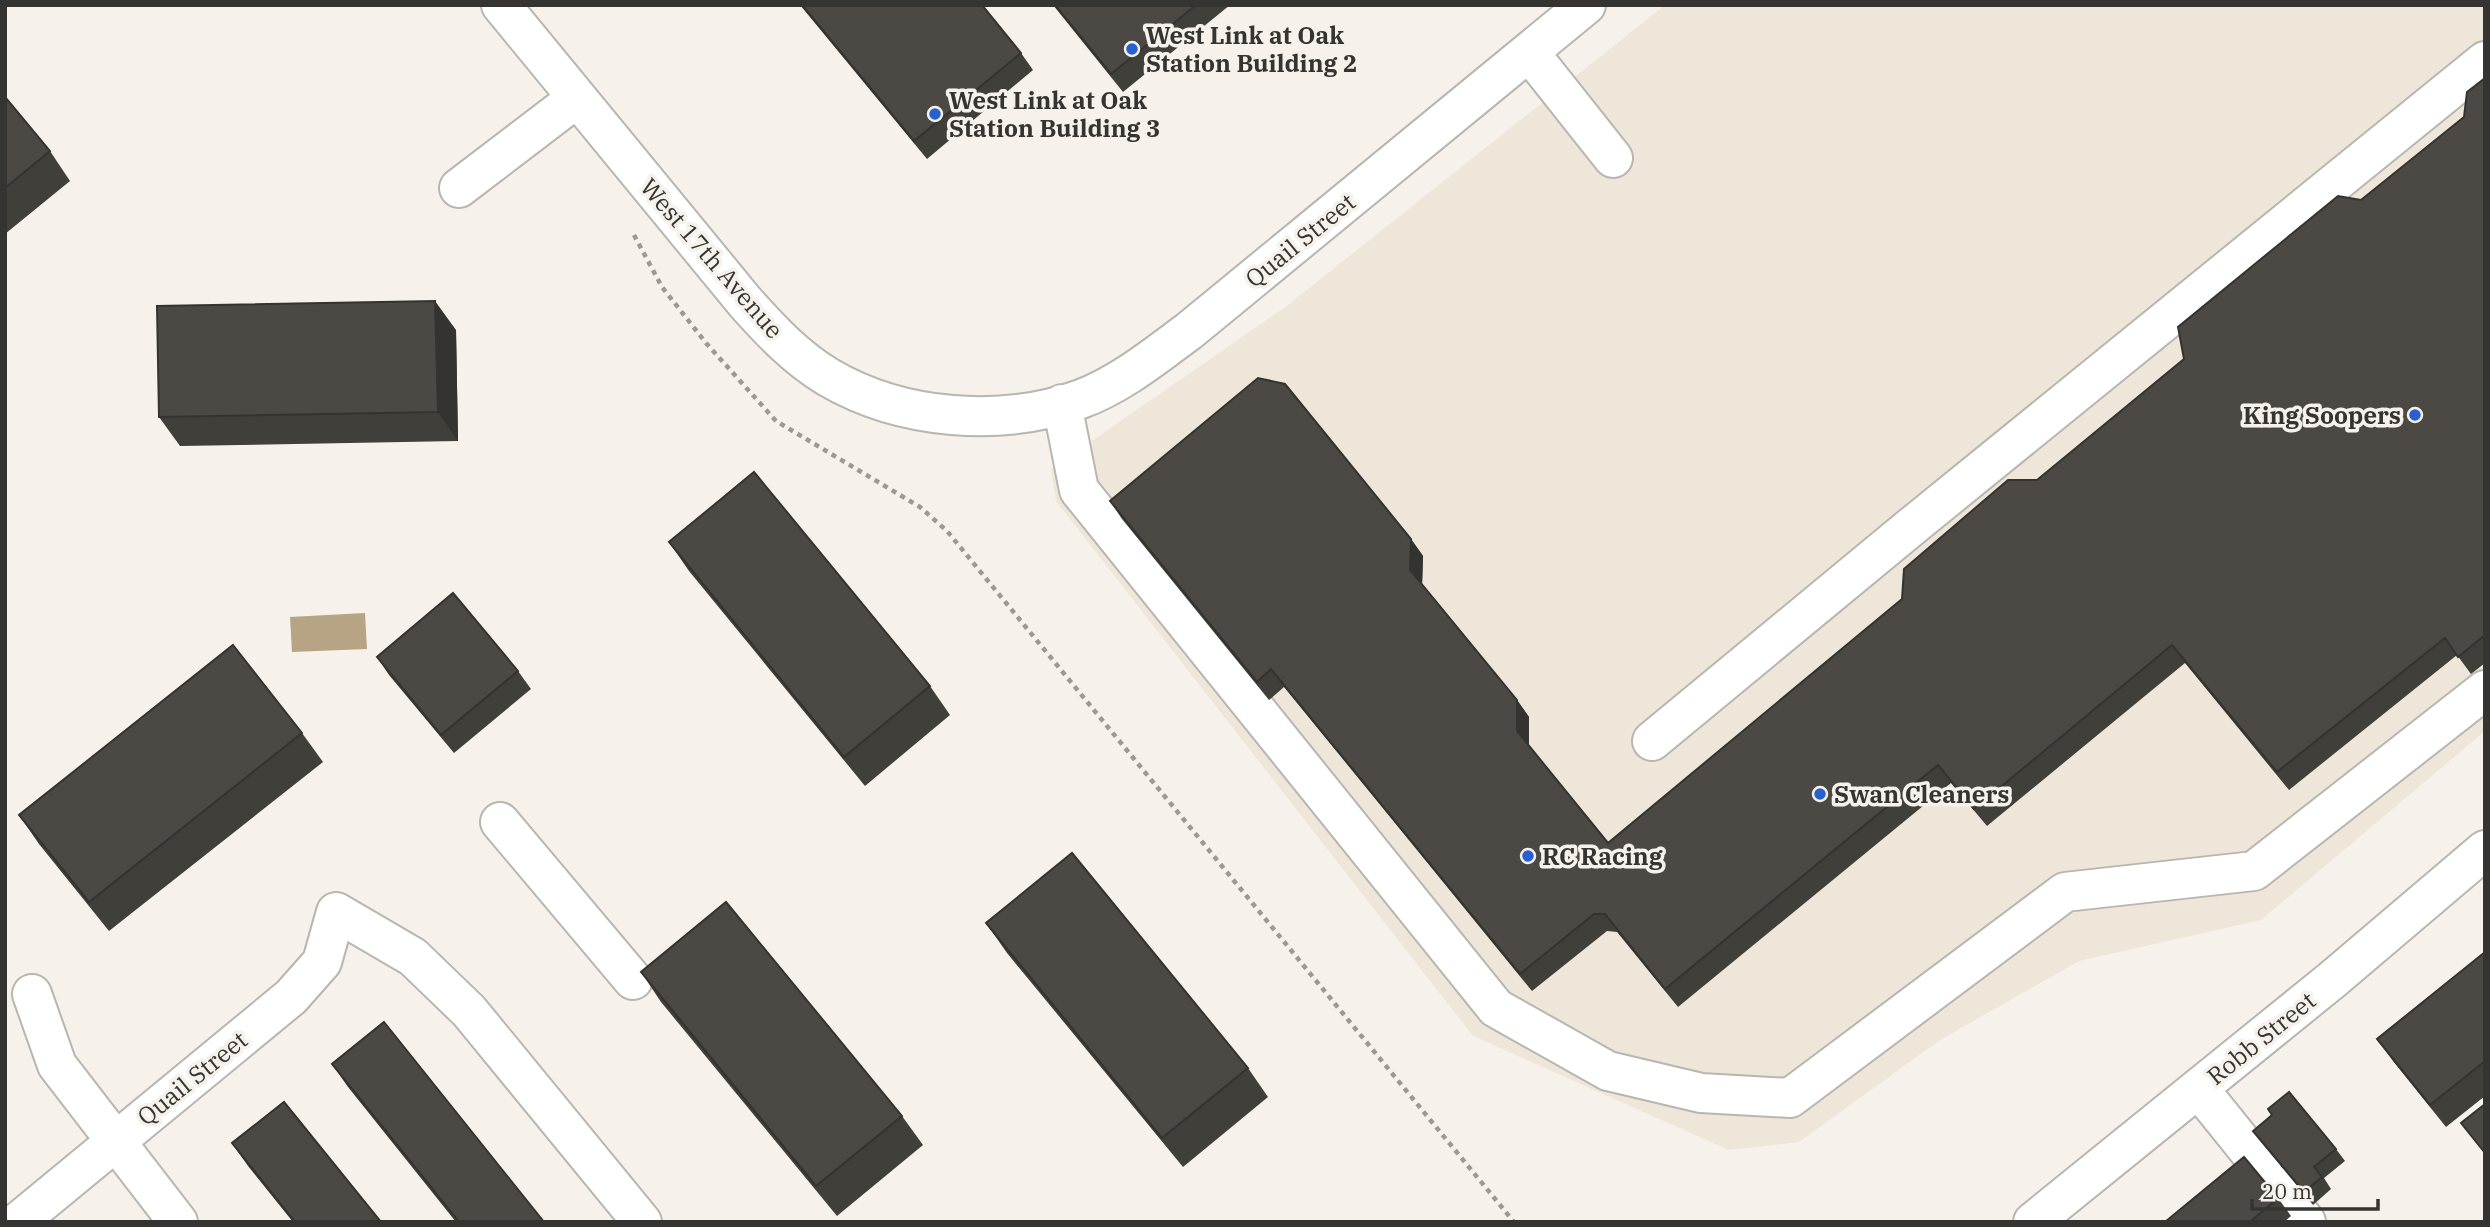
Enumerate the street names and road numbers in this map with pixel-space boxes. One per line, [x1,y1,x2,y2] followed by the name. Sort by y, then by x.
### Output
[633,171,791,345] street label: West 17th Avenue
[1238,186,1362,294] street label: Quail Street
[2200,984,2322,1092] street label: Robb Street
[130,1024,254,1132] street label: Quail Street

